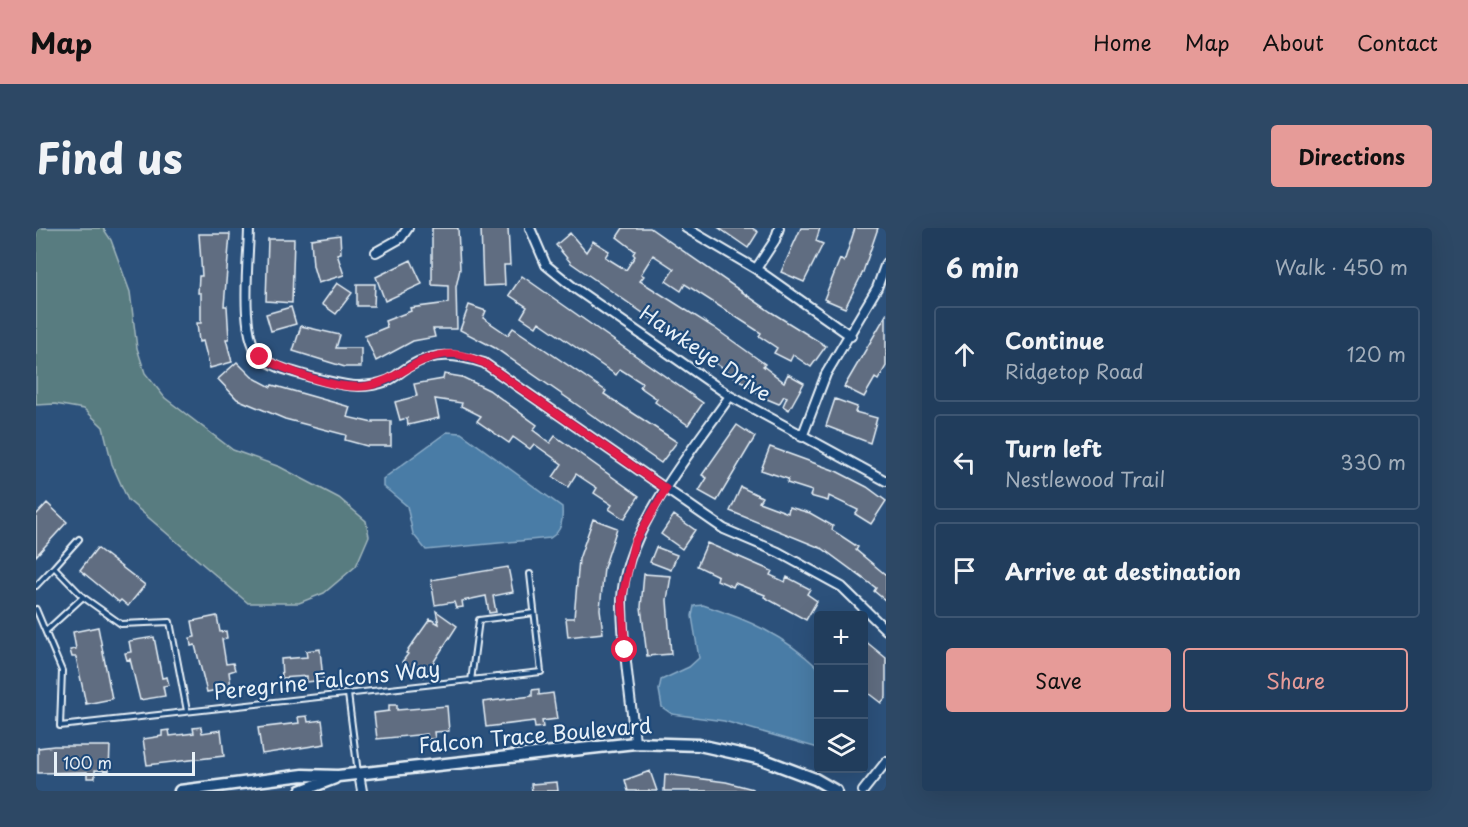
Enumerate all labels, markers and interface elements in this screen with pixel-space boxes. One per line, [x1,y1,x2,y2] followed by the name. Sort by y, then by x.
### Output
[30,21,92,64] text: Map
[1093,26,1152,58] text: Home
[1185,26,1230,58] text: Map
[1263,26,1324,58] text: About
[1357,26,1438,58] text: Contact
[36,125,183,188] text: Find us
[1271,125,1432,187] button: Directions
[946,248,1019,287] text: 6 min
[1275,252,1408,282] text: Walk · 450 m
[634,296,779,408] street label: Hawkeye Drive
[1005,323,1104,356] text: Continue
[948,338,981,371] icon: ahead
[1347,339,1406,369] text: 120 m
[246,343,272,369] route end
[1005,356,1144,386] text: Ridgetop Road
[1005,431,1102,464] text: Turn left
[948,446,981,479] icon: left
[1340,447,1406,477] text: 330 m
[1005,464,1165,494] text: Nestlewood Trail
[948,554,981,587] icon: arrive
[1005,554,1241,587] text: Arrive at destination
[814,611,868,773] map controls
[814,611,868,665] button: +
[611,636,637,662] route start
[946,648,1171,712] button: Save
[1183,648,1408,712] button: Share
[212,651,442,707] street label: Peregrine Falcons Way
[814,665,868,719] button: −
[417,708,653,760] street label: Falcon Trace Boulevard
[814,719,868,773] button: layers
[54,749,195,776] scale bar
[63,750,112,774] text: 100 m

